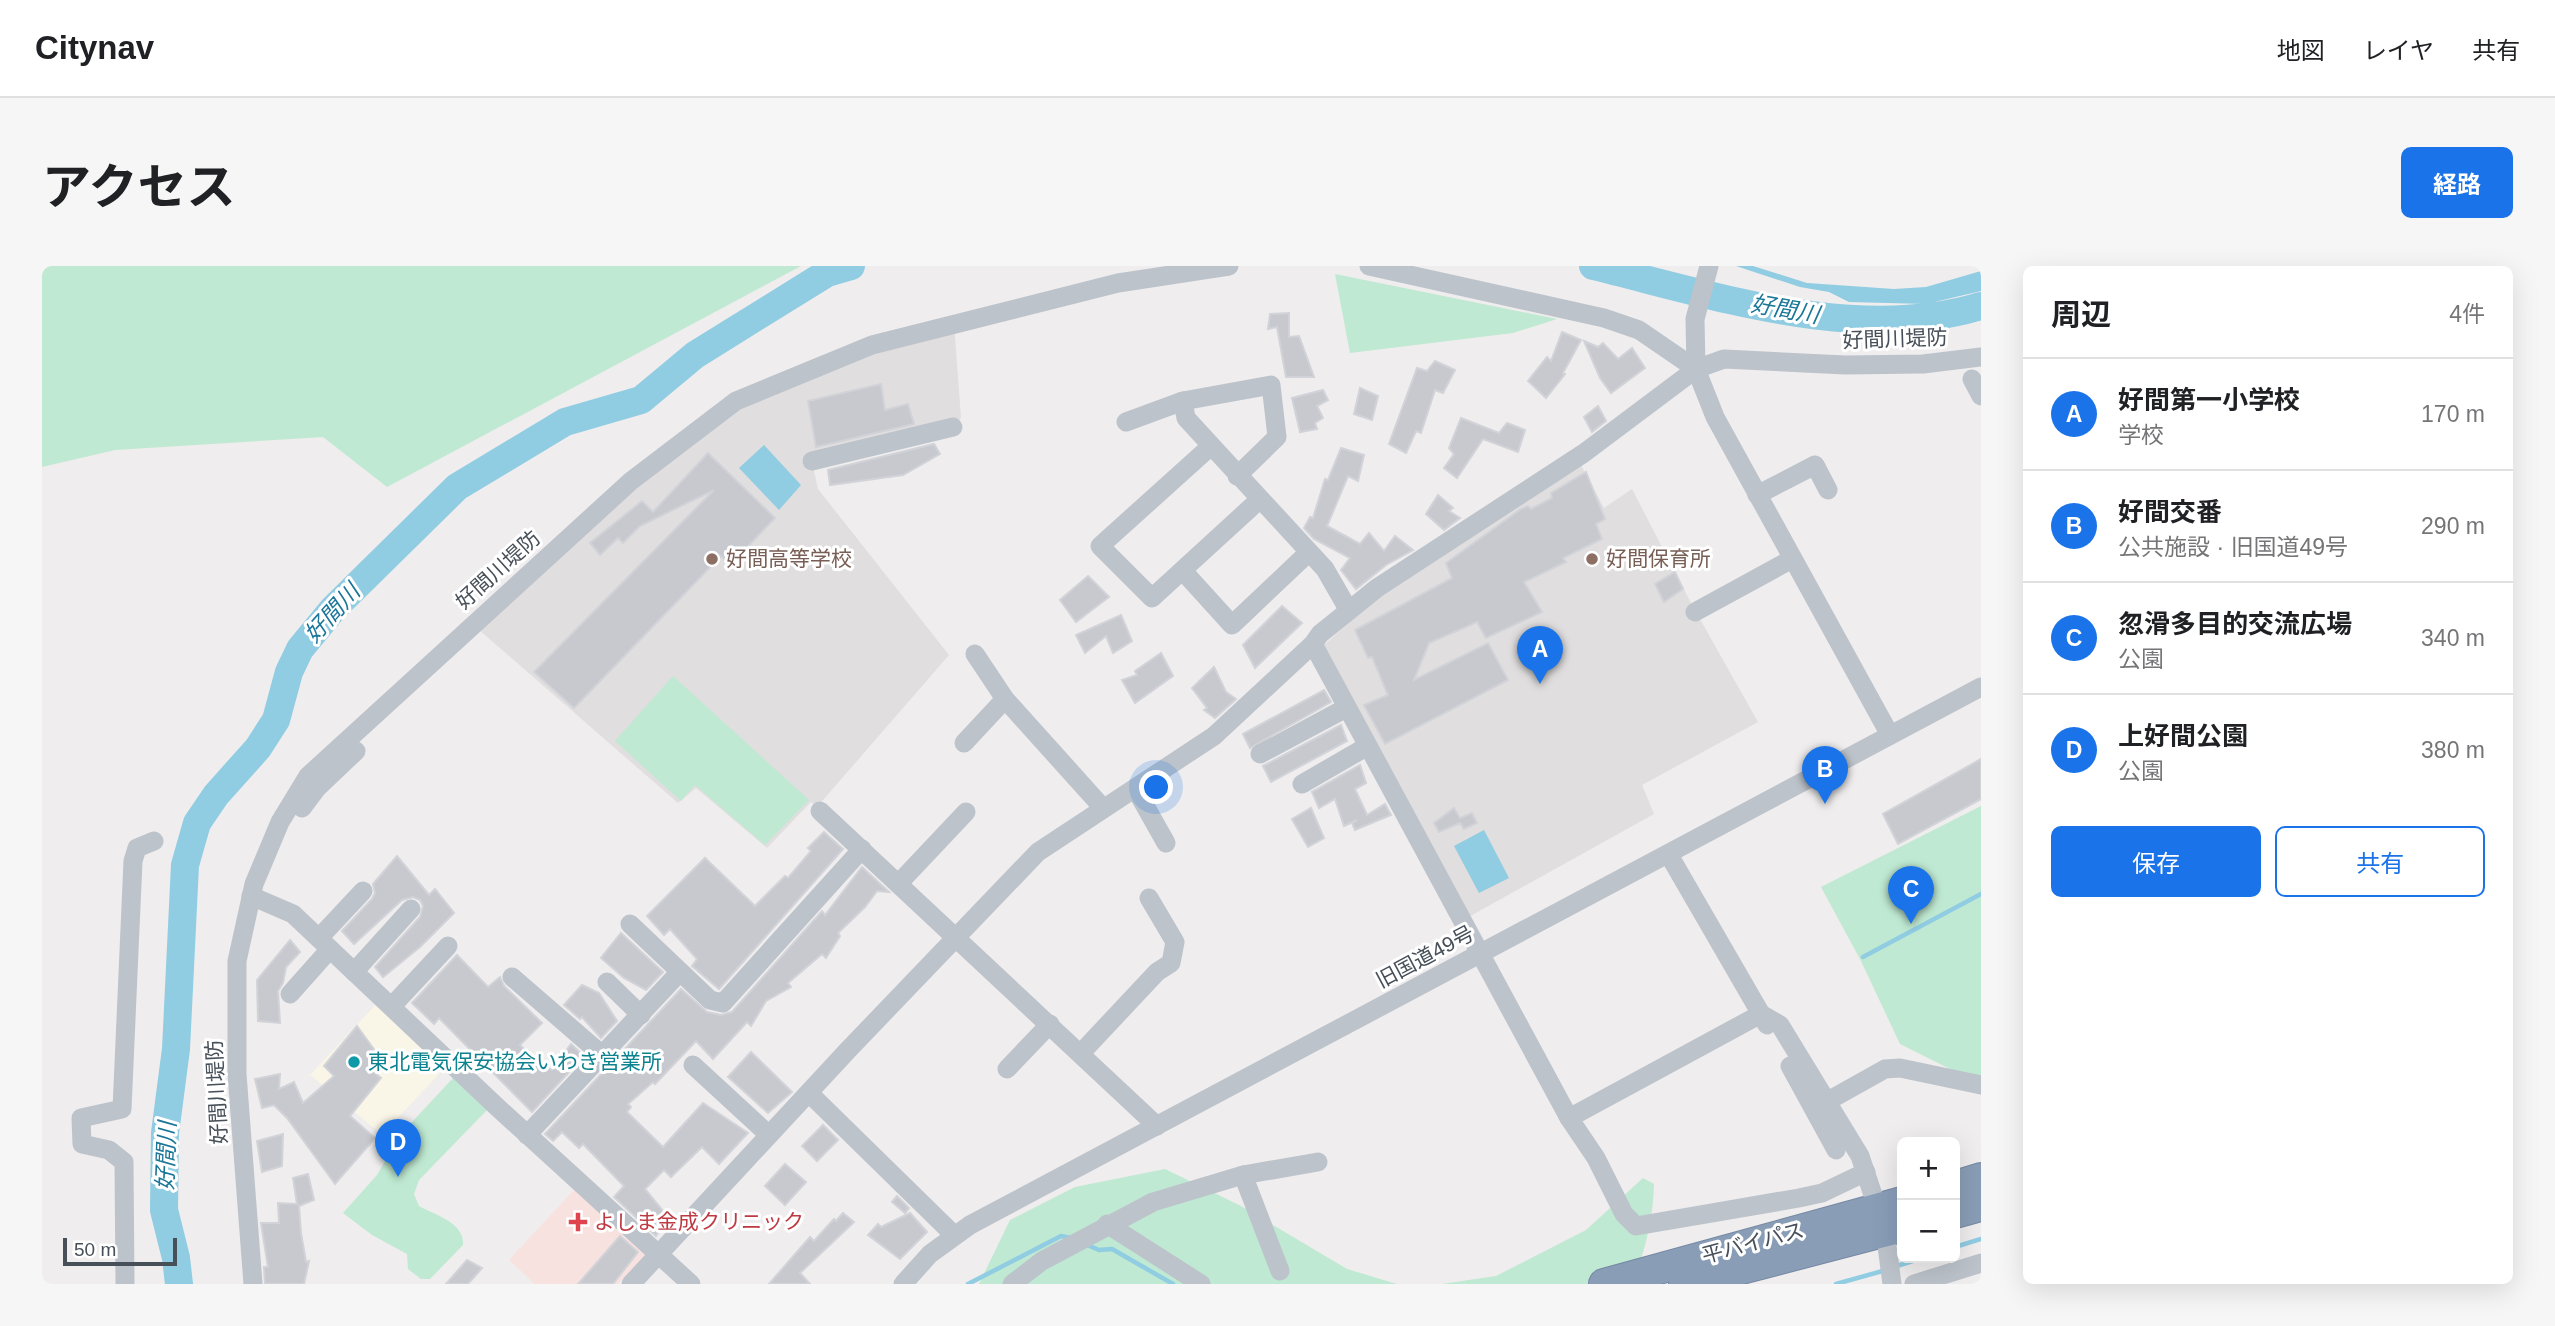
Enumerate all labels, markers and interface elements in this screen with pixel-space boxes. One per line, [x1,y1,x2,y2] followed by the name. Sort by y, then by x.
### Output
[35,29,154,66] text: Citynav
[2277,37,2325,64] text: 地図
[2363,37,2434,64] text: レイヤ
[2472,37,2520,64] text: 共有
[2401,147,2513,218] button: 経路
[42,160,236,214] text: アクセス
[1749,290,1824,328] water label: 好間川
[2051,298,2111,331] text: 周辺
[2449,301,2485,327] text: 4件
[1842,325,1948,352] street label: 好間川堤防
[2118,385,2300,415] text: 好間第一小学校
[2066,401,2082,427] text: A
[2421,401,2485,427] text: 170 m
[2118,422,2164,448] text: 学校
[2118,497,2222,527] text: 好間交番
[2066,513,2082,539] text: B
[2421,513,2485,539] text: 290 m
[451,526,544,613] street label: 好間川堤防
[2118,534,2348,560] text: 公共施設 · 旧国道49号
[726,547,852,570] place label: 好間高等学校
[1606,547,1711,570] place label: 好間保育所
[704,551,720,567] marker: 好間高等学校
[1584,551,1600,567] marker: 好間保育所
[299,576,367,647] water label: 好間川
[2118,609,2352,639] text: 忽滑多目的交流広場
[2066,625,2082,651] text: C
[2421,625,2485,651] text: 340 m
[1517,626,1563,684] pin: A
[2118,646,2164,672] text: 公園
[2118,721,2248,751] text: 上好間公園
[2066,737,2082,763] text: D
[2421,737,2485,763] text: 380 m
[1802,746,1848,804] pin: B
[2118,758,2164,784] text: 公園
[1139,770,1173,804] your location
[2051,826,2261,897] button: 保存
[2275,826,2485,897] button: 共有
[1888,866,1934,924] pin: C
[1372,921,1478,992] street label: 旧国道49号
[202,1039,231,1145] street label: 好間川堤防
[368,1050,662,1073] place label: 東北電気保安協会いわき営業所
[346,1054,362,1070] marker: 東北電気保安協会いわき営業所
[152,1118,180,1191] water label: 好間川
[375,1119,421,1177] pin: D
[1897,1137,1960,1263] map controls
[1897,1137,1960,1200] button: +
[1897,1200,1960,1263] button: −
[594,1210,804,1233] place label: よしま金成クリニック
[568,1212,588,1232] marker: よしま金成クリニック
[1699,1218,1806,1267] street label: 平バイパス
[63,1235,177,1267] scale bar
[74,1239,116,1260] text: 50 m

